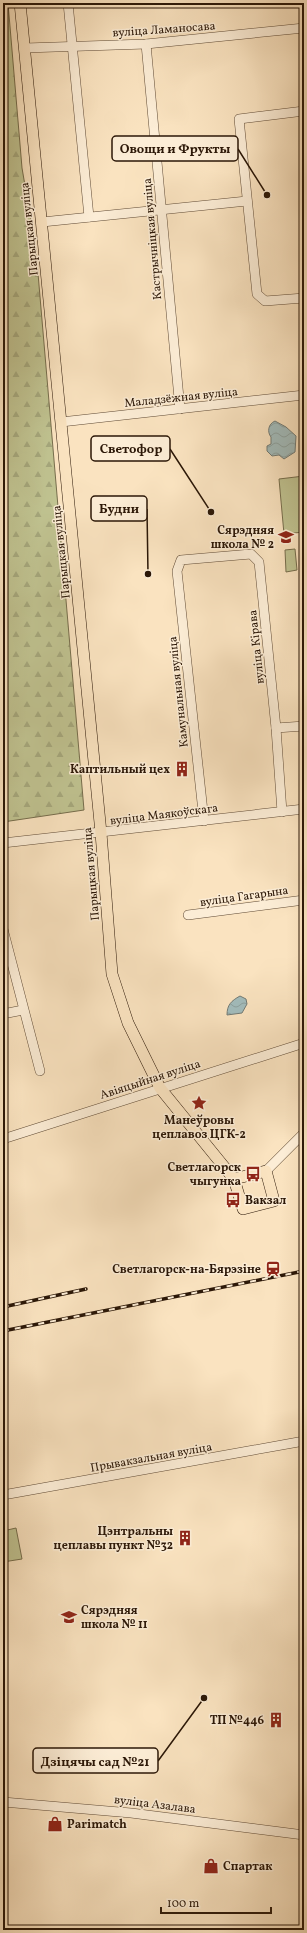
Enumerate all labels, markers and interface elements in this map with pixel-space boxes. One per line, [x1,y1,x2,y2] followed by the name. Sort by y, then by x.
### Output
[112,18,216,42] street label: вуліца Ламаносава
[112,136,238,161] callout: Овощи и Фрукты
[120,141,230,159] text: Овощи и Фрукты
[140,177,166,300] street label: Кастрычніцкая вуліца
[17,181,43,276] street label: Парыцкая вуліца
[124,384,239,412] street label: Маладзёжная вуліца
[91,436,170,461] callout: Светофор
[100,441,162,459] text: Светофор
[91,496,147,521] callout: Будни
[99,501,139,519] text: Будни
[49,504,75,599] street label: Парыцкая вуліца
[211,523,274,553] place label: Сярэдняя школа № 2
[277,528,295,546] school or university icon: Сярэдняя школа № 2
[245,609,269,685] street label: вуліца Кірава
[165,636,193,748] street label: Камунальная вуліца
[173,760,191,778] building icon: Каптильный цех
[70,762,170,778] place label: Каптильный цех
[109,800,219,830] street label: вуліца Маякоўскага
[80,827,104,921] street label: Парыцкая вуліца
[199,883,289,911] street label: вуліца Гагарына
[98,1056,203,1104] street label: Авіяцыйная вуліца
[190,1094,208,1112] place icon: Манеўровы цеплавоз ЦГК-2
[152,1113,246,1143] place label: Манеўровы цеплавоз ЦГК-2
[167,1160,241,1190] place label: Светлагорск чыгунка
[244,1165,262,1183] bus stop icon: Светлагорск чыгунка
[224,1191,242,1209] bus stop icon: Вакзал
[245,1193,286,1209] place label: Вакзал
[264,1260,282,1278] station icon: Светлагорск-на-Бярэзіне
[112,1262,261,1278] place label: Светлагорск-на-Бярэзіне
[89,1439,213,1477] street label: Прывакзальная вуліца
[54,1524,173,1554] place label: Цэнтральны цеплавы пункт №32
[176,1529,194,1547] building icon: Цэнтральны цеплавы пункт №32
[81,1603,148,1633] place label: Сярэдняя школа № 11
[60,1608,78,1626] school or university icon: Сярэдняя школа № 11
[267,1711,285,1729] building icon: ТП №446
[210,1713,264,1729] place label: ТП №446
[33,1748,158,1773] callout: Дзіцячы сад №21
[40,1754,150,1772] text: Дзіцячы сад №21
[113,1792,197,1818] street label: вуліца Азалава
[46,1815,64,1833] shop icon: Parimatch
[67,1817,127,1833] place label: Parimatch
[202,1857,220,1875] shop icon: Спартак
[223,1859,273,1875] place label: Спартак
[161,1889,271,1915] scale bar
[167,1896,200,1912] text: 100 m

